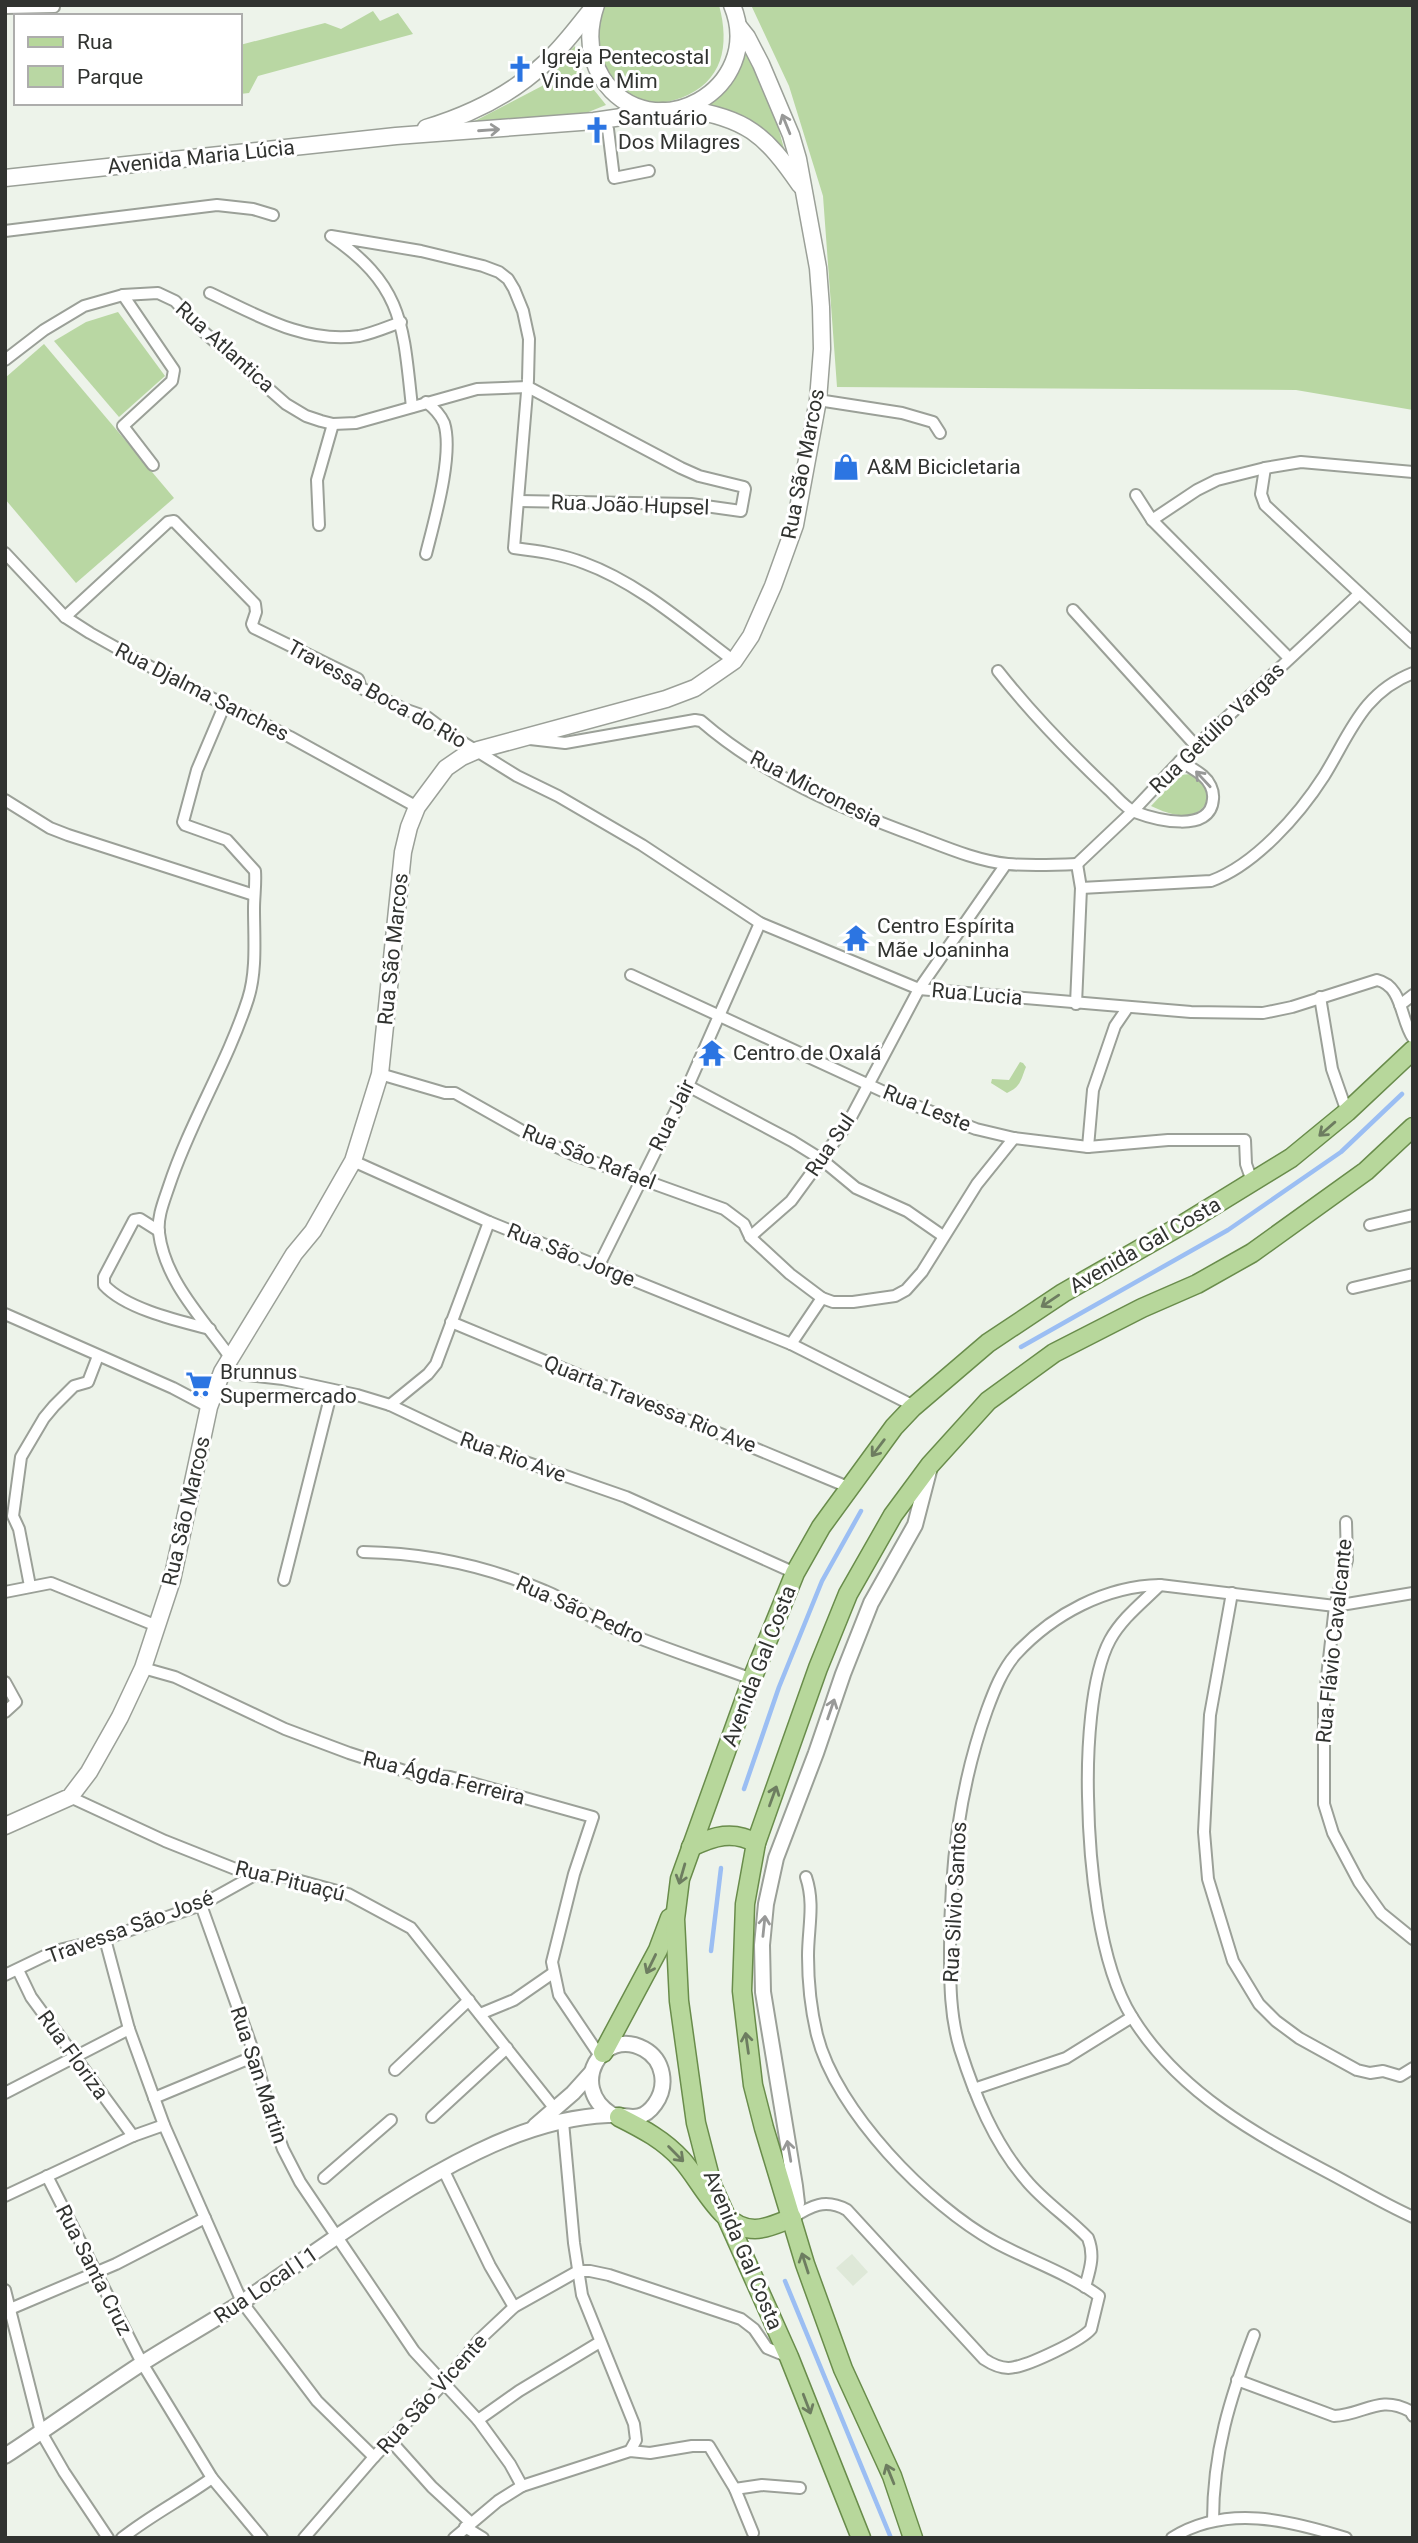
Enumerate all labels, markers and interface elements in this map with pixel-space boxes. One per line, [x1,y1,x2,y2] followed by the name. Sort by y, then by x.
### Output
[14,14,242,105] legend
[77,30,113,54] text: Rua
[541,45,709,93] place label: Igreja Pentecostal Vinde a Mim
[505,54,535,84] church icon: Igreja Pentecostal Vinde a Mim
[77,65,143,89] text: Parque
[618,106,740,154] place label: Santuário Dos Milagres
[779,113,792,135] one-way arrow
[582,115,612,145] church icon: Santuário Dos Milagres
[477,123,500,136] one-way arrow
[106,135,296,179] street label: Avenida Maria Lúcia
[171,297,279,397] street label: Rua Atlantica
[777,387,829,541] street label: Rua São Marcos
[831,452,861,482] shop icon: A&M Bicicletaria
[867,455,1021,479] place label: A&M Bicicletaria
[550,490,710,520] street label: Rua João Hupsel
[283,635,471,753] street label: Travessa Boca do Rio
[111,638,293,746] street label: Rua Djalma Sanches
[1145,658,1289,798] street label: Rua Getúlio Vargas
[746,745,886,833] street label: Rua Micronesia
[1195,771,1212,788] one-way arrow
[373,872,413,1026] street label: Rua São Marcos
[877,914,1015,962] place label: Centro Espírita Mãe Joaninha
[841,923,871,953] temple icon: Centro Espírita Mãe Joaninha
[931,978,1023,1010] street label: Rua Lucia
[697,1038,727,1068] temple icon: Centro de Oxalá
[733,1041,881,1065] place label: Centro de Oxalá
[644,1075,700,1155] street label: Rua Jair
[880,1080,974,1136] street label: Rua Leste
[800,1109,860,1181] street label: Rua Sul
[519,1119,659,1195] street label: Rua São Rafael
[1318,1121,1336,1137] one-way arrow
[1065,1192,1225,1298] street label: Avenida Gal Costa
[504,1218,638,1292] street label: Rua São Jorge
[1041,1294,1061,1308] one-way arrow
[540,1350,760,1458] street label: Quarta Travessa Rio Ave
[220,1360,357,1408] place label: Brunnus Supermercado
[184,1369,214,1399] supermarket icon: Brunnus Supermercado
[457,1427,569,1487] street label: Rua Rio Ave
[157,1434,215,1588] street label: Rua São Marcos
[871,1438,886,1456] one-way arrow
[1311,1538,1357,1744] street label: Rua Flávio Cavalcante
[512,1571,648,1649] street label: Rua São Pedro
[717,1582,801,1750] street label: Avenida Gal Costa
[825,1699,838,1721] one-way arrow
[361,1746,527,1810] street label: Rua Ágda Ferreira
[768,1785,780,1807] one-way arrow
[939,1821,971,1983] street label: Rua Silvio Santos
[233,1856,347,1906] street label: Rua Pituaçú
[675,1863,688,1885] one-way arrow
[43,1886,217,1968] street label: Travessa São José
[758,1915,771,1938] one-way arrow
[643,1953,657,1974] one-way arrow
[226,2003,292,2147] street label: Rua San Martin
[33,2006,113,2104] street label: Rua Floriza
[740,2032,753,2055] one-way arrow
[782,2140,795,2163] one-way arrow
[667,2146,684,2163] one-way arrow
[699,2167,787,2333] street label: Avenida Gal Costa
[51,2201,137,2339] street label: Rua Santa Cruz
[210,2242,322,2328] street label: Rua Local I 1
[798,2252,810,2274] one-way arrow
[372,2329,492,2459] street label: Rua São Vicente
[802,2393,815,2415] one-way arrow
[883,2463,896,2485] one-way arrow

